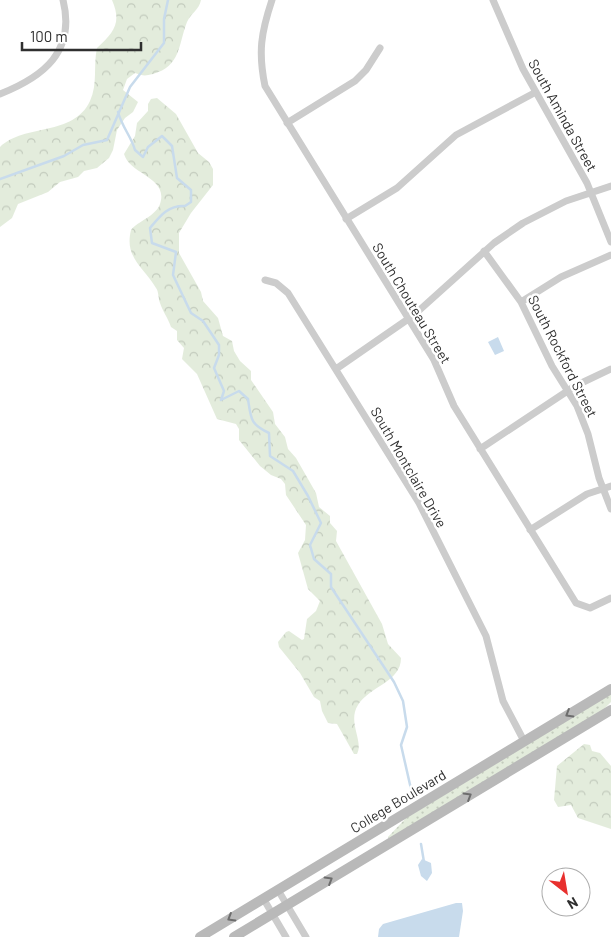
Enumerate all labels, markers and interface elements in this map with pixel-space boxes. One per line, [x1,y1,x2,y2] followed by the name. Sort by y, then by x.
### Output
[22,20,141,52] scale bar
[30,27,68,45] text: 100 m
[525,56,601,174] street label: South Aminda Street
[369,240,455,366] street label: South Chouteau Street
[525,292,601,420] street label: South Rockford Street
[368,404,450,530] street label: South Montclaire Drive
[566,707,575,717] one-way arrow
[347,766,449,836] street label: College Boulevard
[463,793,472,803] one-way arrow
[541,867,591,917] north arrow
[324,876,333,886] one-way arrow
[565,894,581,913] text: N
[228,911,237,921] one-way arrow

